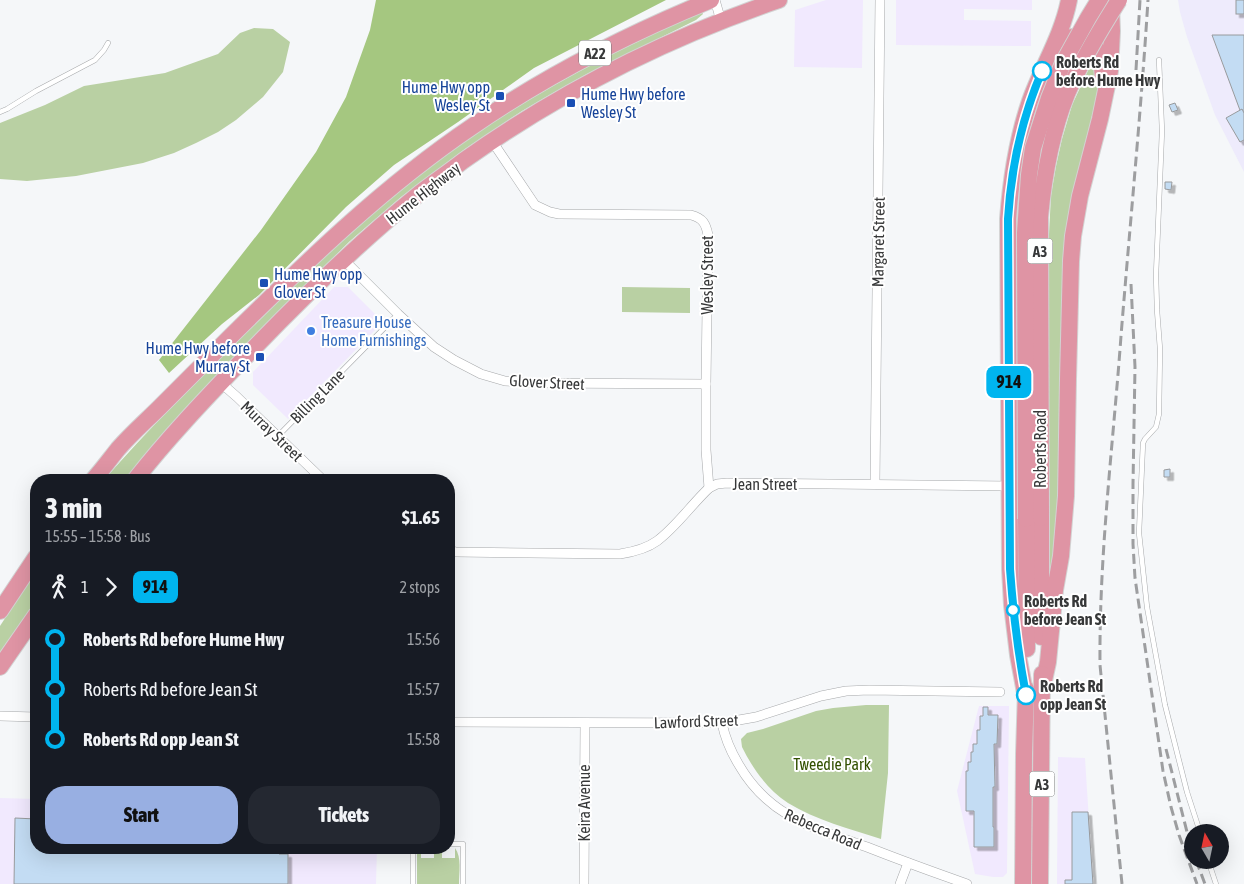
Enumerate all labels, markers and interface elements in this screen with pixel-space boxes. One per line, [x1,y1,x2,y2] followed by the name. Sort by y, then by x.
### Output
[579,40,611,66] road number: A22
[1056,53,1161,89] place label: Roberts Rd before Hume Hwy
[1032,61,1052,81] marker: Roberts Rd before Hume Hwy
[402,78,490,115] place label: Hume Hwy opp Wesley St
[581,85,685,122] place label: Hume Hwy before Wesley St
[494,90,506,102] marker: Hume Hwy opp Wesley St
[565,97,577,109] marker: Hume Hwy before Wesley St
[382,158,465,228] street label: Hume Highway
[868,196,889,287] street label: Margaret Street
[698,235,717,315] street label: Wesley Street
[1028,238,1052,264] road number: A3
[274,265,362,301] place label: Hume Hwy opp Glover St
[258,277,270,289] marker: Hume Hwy opp Glover St
[321,313,427,350] place label: Treasure House Home Furnishings
[305,325,317,337] marker: Treasure House Home Furnishings
[146,339,250,376] place label: Hume Hwy before Murray St
[254,351,266,363] marker: Hume Hwy before Murray St
[286,365,348,427] street label: Billing Lane
[980,366,1038,398] line badge: 914
[509,371,586,393] street label: Glover Street
[996,371,1022,392] text: 914
[237,397,307,466] street label: Murray Street
[1031,410,1049,488] street label: Roberts Road
[733,475,798,493] street label: Jean Street
[45,492,102,524] text: 3 min
[402,506,440,528] text: $1.65
[45,527,150,545] text: 15:55 – 15:58 · Bus
[45,573,73,601] icon: walk
[97,573,125,601] icon: forward
[143,576,168,597] text: 914
[81,578,89,596] text: 1
[399,578,440,596] text: 2 stops
[1024,592,1106,628] place label: Roberts Rd before Jean St
[1006,603,1020,617] marker: Roberts Rd before Jean St
[83,628,284,650] text: Roberts Rd before Hume Hwy
[407,630,440,648] text: 15:56
[1040,677,1106,713] place label: Roberts Rd opp Jean St
[83,678,258,700] text: Roberts Rd before Jean St
[407,680,440,698] text: 15:57
[1016,685,1036,705] marker: Roberts Rd opp Jean St
[653,711,739,731] street label: Lawford Street
[83,728,239,750] text: Roberts Rd opp Jean St
[407,730,440,748] text: 15:58
[793,755,871,773] park label: Tweedie Park
[575,765,593,841] street label: Keira Avenue
[1030,772,1054,796] road number: A3
[45,786,238,844] button: Start
[248,786,440,844] button: Tickets
[782,805,864,853] street label: Rebecca Road
[1184,824,1229,869] north arrow
[1184,824,1229,869] map controls

